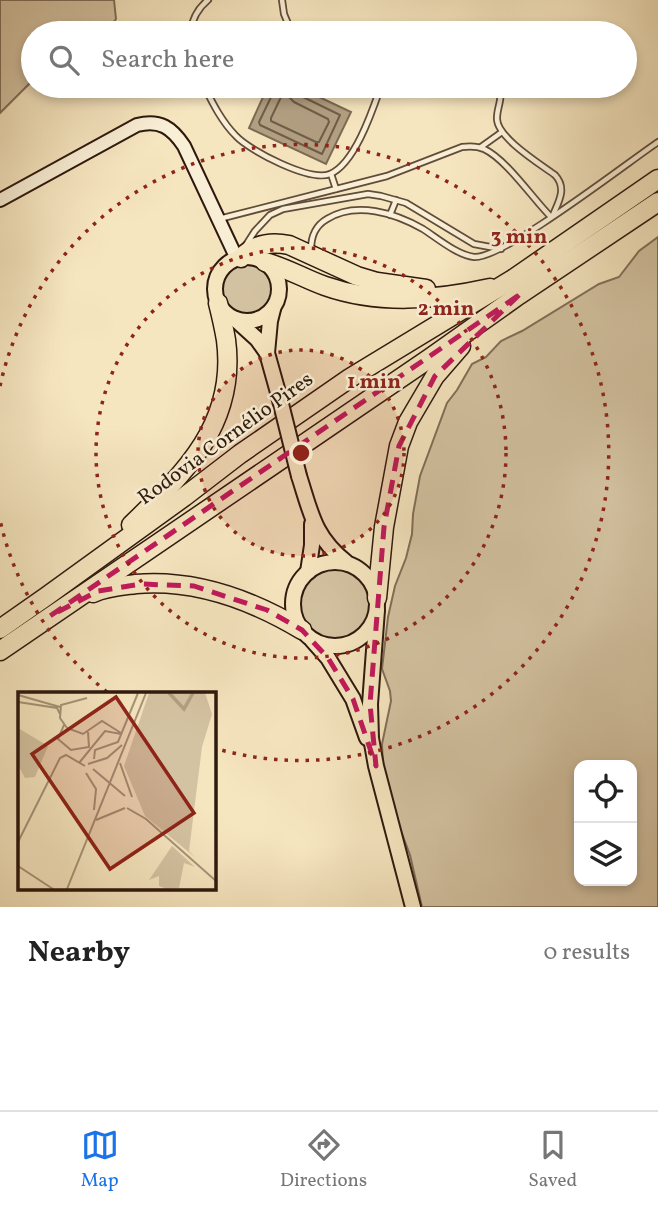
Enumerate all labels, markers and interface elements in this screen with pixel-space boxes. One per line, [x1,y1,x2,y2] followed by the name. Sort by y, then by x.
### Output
[21,21,637,98] search box
[45,41,83,79] icon: search
[101,42,234,78] text: Search here
[491,223,547,252] text: 3 min
[418,295,474,324] text: 2 min
[132,365,320,513] street label: Rodovia Cornélio Pires
[347,368,401,397] text: 1 min
[289,441,313,465] centre of rings
[18,692,215,890] inset map
[574,760,637,886] map controls
[574,760,637,823] button: locate
[574,823,637,886] button: layers
[28,932,130,974] text: Nearby
[543,937,630,969] text: 0 results
[81,1126,119,1194] tab: Map
[280,1126,367,1194] tab: Directions
[528,1126,577,1194] tab: Saved

